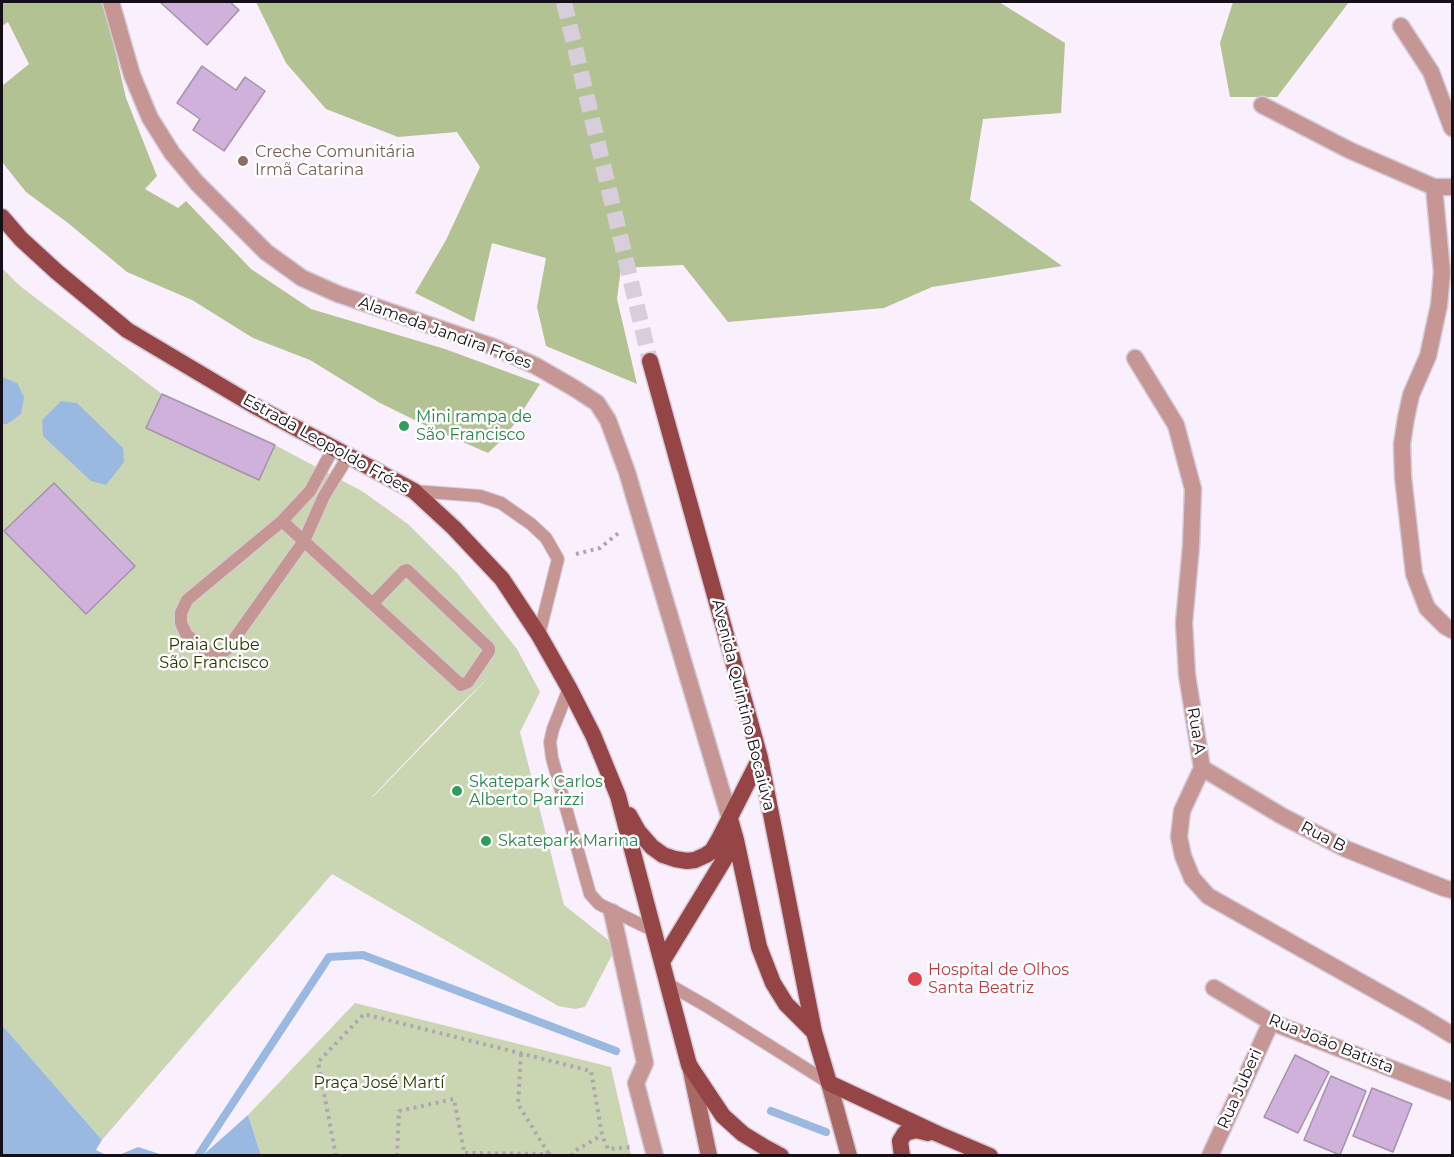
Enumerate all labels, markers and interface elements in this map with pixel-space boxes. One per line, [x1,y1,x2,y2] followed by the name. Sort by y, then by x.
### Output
[255,142,415,180] place label: Creche Comunitária Irmã Catarina
[236,154,250,168] marker: Creche Comunitária Irmã Catarina
[356,293,534,373] street label: Alameda Jandira Fróes
[239,390,413,498] street label: Estrada Leopoldo Fróes
[416,407,532,445] place label: Mini rampa de São Francisco
[397,419,411,433] marker: Mini rampa de São Francisco
[707,597,779,813] street label: Avenida Quintino Bocaiúva
[159,635,269,673] park label: Praia Clube São Francisco
[1183,706,1209,756] street label: Rua A
[469,772,603,810] place label: Skatepark Carlos Alberto Parizzi
[450,784,464,798] marker: Skatepark Carlos Alberto Parizzi
[1297,818,1349,856] street label: Rua B
[498,831,638,851] place label: Skatepark Marina
[479,834,493,848] marker: Skatepark Marina
[928,960,1069,998] place label: Hospital de Olhos Santa Beatriz
[906,970,924,988] marker: Hospital de Olhos Santa Beatriz
[1266,1010,1396,1078] street label: Rua João Batista
[1214,1046,1266,1132] street label: Rua Juberi
[314,1073,444,1093] park label: Praça José Martí

